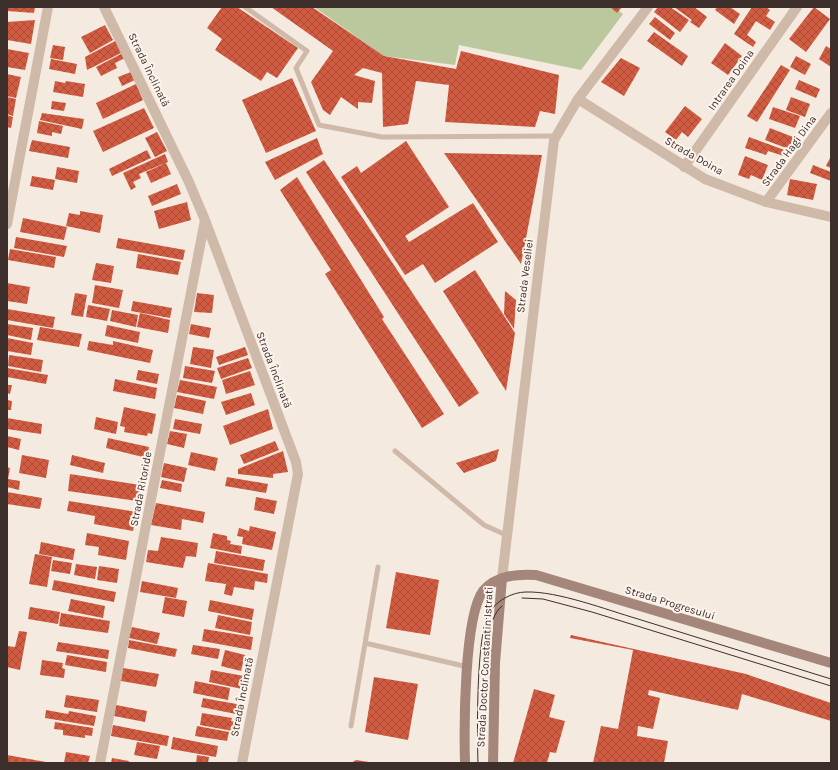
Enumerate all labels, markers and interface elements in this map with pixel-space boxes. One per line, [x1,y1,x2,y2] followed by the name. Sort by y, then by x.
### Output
[125,30,173,109] street label: Strada Înclinată
[705,47,757,113] street label: Intrarea Doina
[759,113,819,189] street label: Strada Hagi Dina
[662,134,726,178] street label: Strada Doina
[514,238,536,314] street label: Strada Veseliei
[253,330,295,410] street label: Strada Înclinată
[127,450,155,527] street label: Strada Ritoride
[623,583,717,623] street label: Strada Progresului
[474,586,496,748] street label: Strada Doctor Constantin Istrati
[227,656,256,738] street label: Strada Înclinată

